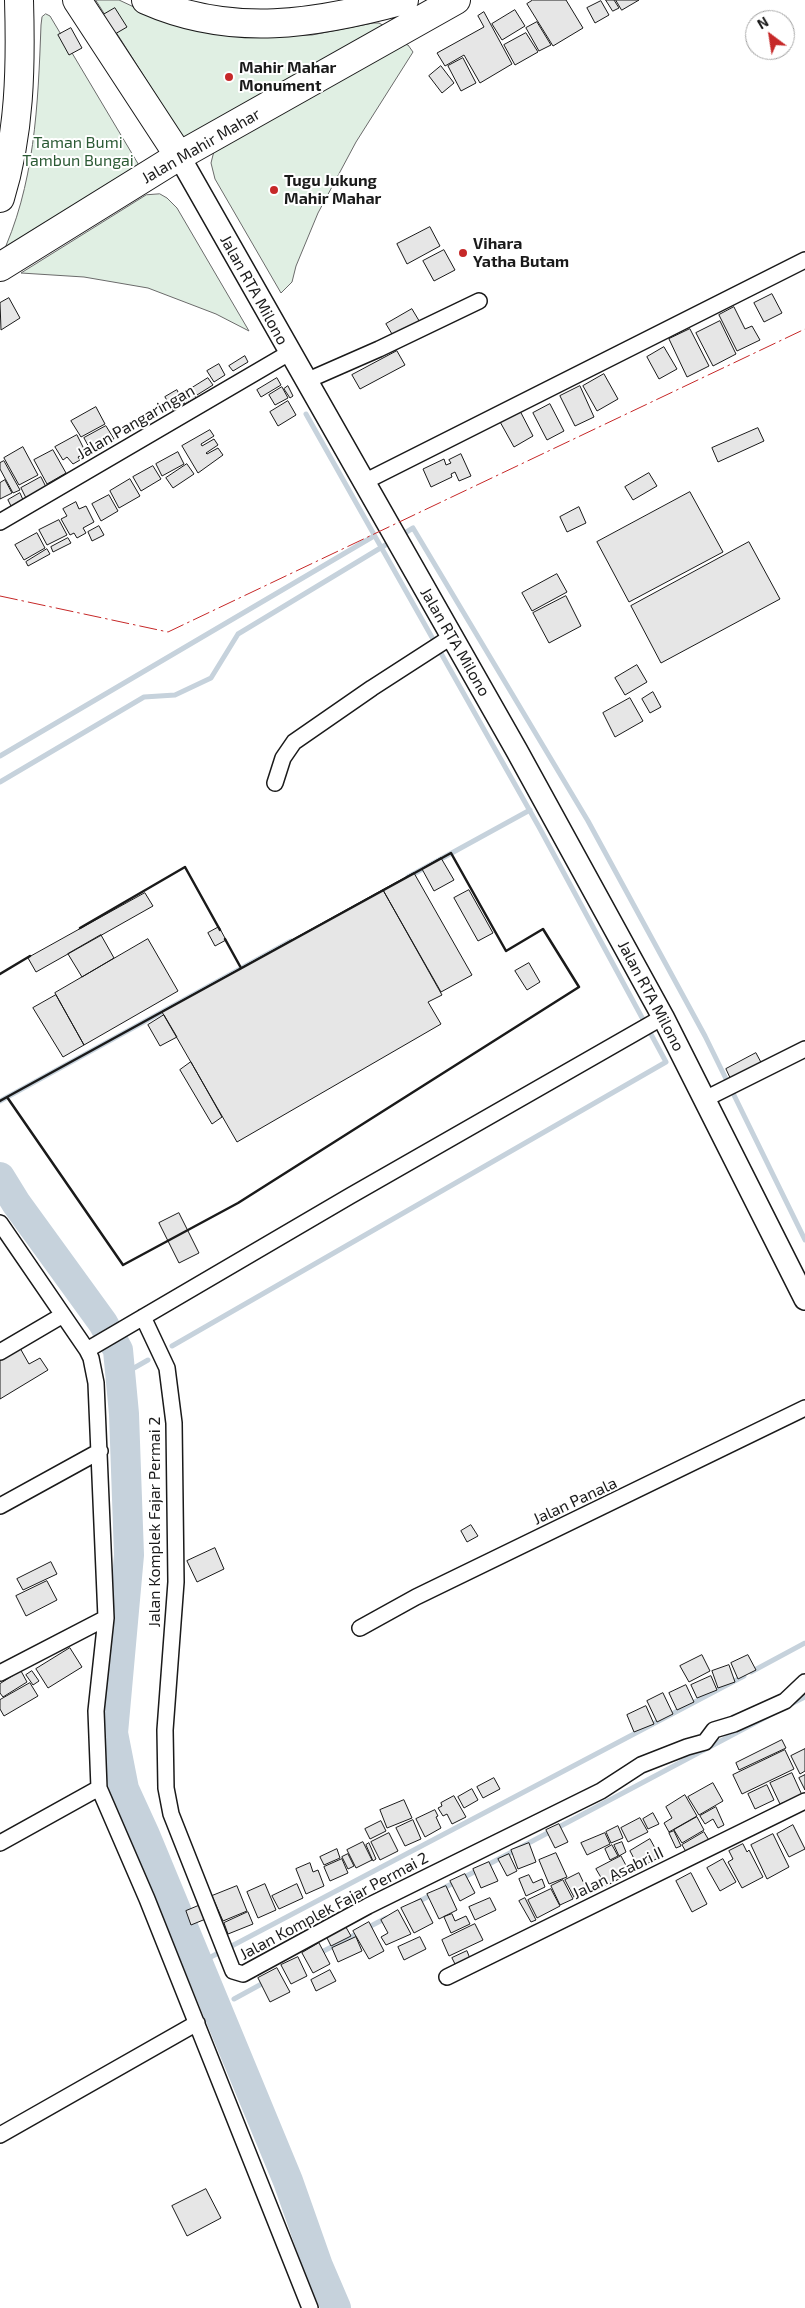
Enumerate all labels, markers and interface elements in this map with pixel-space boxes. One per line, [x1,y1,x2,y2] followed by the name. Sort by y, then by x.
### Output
[745,10,795,60] north arrow
[754,13,771,32] text: N
[239,58,336,96] place label: Mahir Mahar Monument
[223,71,235,83] marker: Mahir Mahar Monument
[138,104,264,188] street label: Jalan Mahir Mahar
[22,133,134,171] park label: Taman Bumi Tambun Bungai
[284,171,381,209] place label: Tugu Jukung Mahir Mahar
[268,184,280,196] marker: Tugu Jukung Mahir Mahar
[216,232,292,348] street label: Jalan RTA Milono
[473,234,569,272] place label: Vihara Yatha Butam
[457,247,469,259] marker: Vihara Yatha Butam
[74,381,198,463] street label: Jalan Pangaringan
[416,584,494,700] street label: Jalan RTA Milono
[614,937,688,1055] street label: Jalan RTA Milono
[145,1417,165,1627] street label: Jalan Komplek Fajar Permai 2
[530,1473,620,1529] street label: Jalan Panala
[569,1843,667,1903] street label: Jalan Asabri II
[236,1848,432,1964] street label: Jalan Komplek Fajar Permai 2

